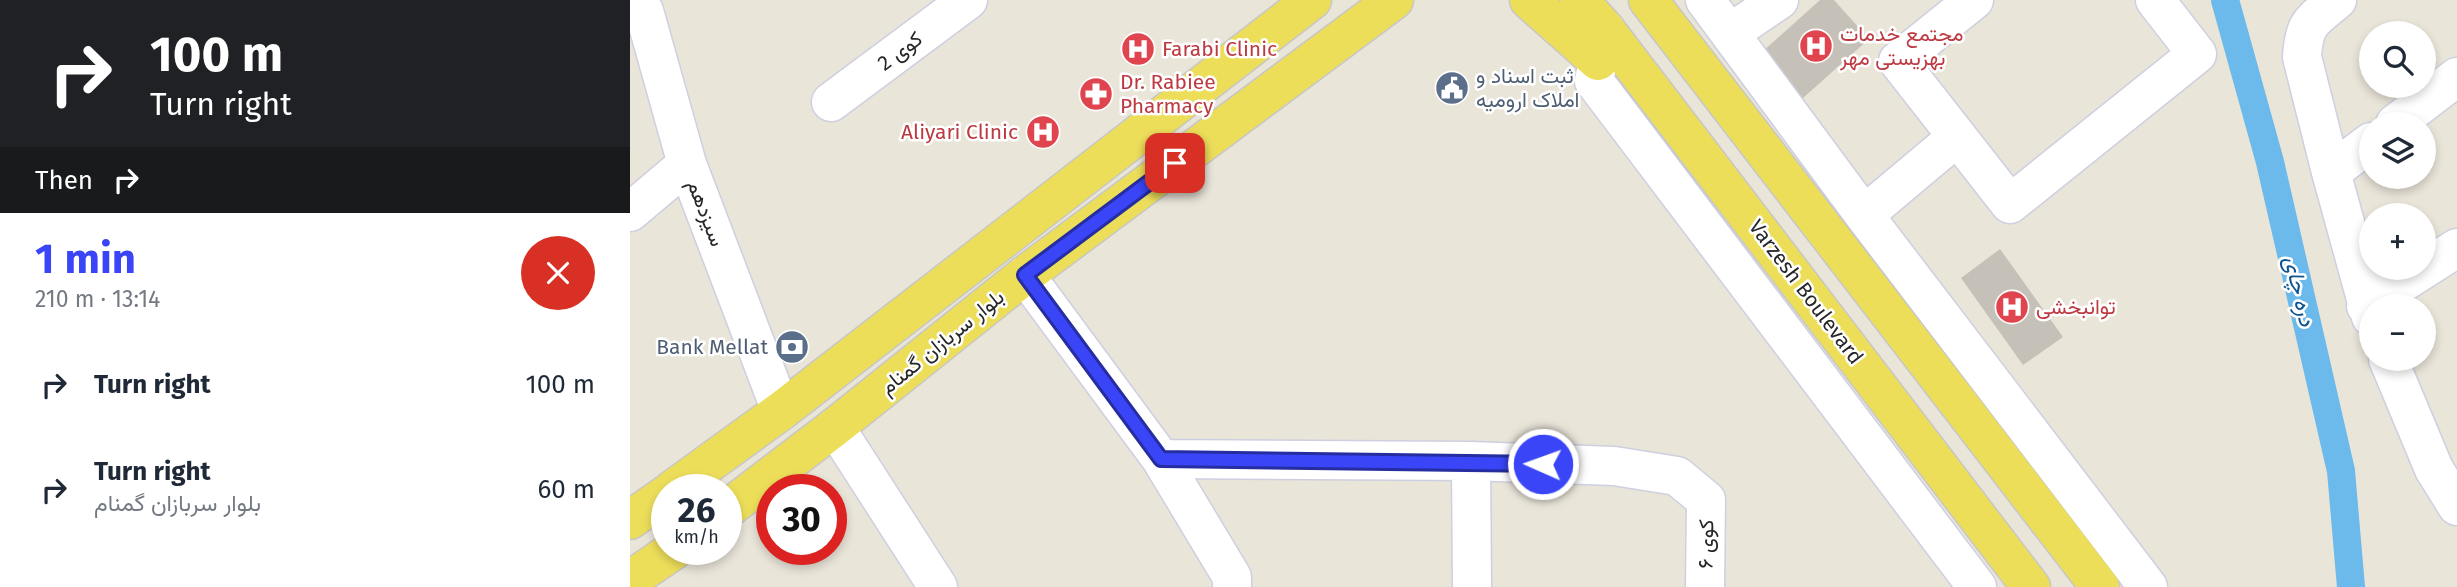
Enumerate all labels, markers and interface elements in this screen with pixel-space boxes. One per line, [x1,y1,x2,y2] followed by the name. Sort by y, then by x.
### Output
[1839,21,1964,71] place label: مجتمع خدمات بهزیستی مهر
[2359,21,2436,371] map controls
[2359,21,2436,98] button: search
[150,25,283,84] text: 100 m
[872,26,928,76] street label: کوی 2
[1797,27,1835,65] hospital icon: مجتمع خدمات بهزیستی مهر
[35,28,126,119] icon: right
[1119,30,1157,68] hospital icon: Farabi Clinic
[1162,36,1277,62] place label: Farabi Clinic
[1476,63,1579,113] place label: ثبت اسناد و املاک ارومیه
[1120,69,1216,119] place label: Dr. Rabiee Pharmacy
[1433,69,1471,107] public building icon: ثبت اسناد و املاک ارومیه
[1077,75,1115,113] pharmacy icon: Dr. Rabiee Pharmacy
[150,85,292,123] text: Turn right
[2359,112,2436,189] button: layers
[1024,113,1062,151] hospital icon: Aliyari Clinic
[901,119,1018,145] place label: Aliyari Clinic
[1145,133,1205,193] pin
[1156,144,1194,182] icon: arrive
[107,161,145,199] icon: right
[35,165,93,196] text: Then
[681,176,731,250] street label: سیزدهم
[2359,203,2436,280] button: +
[1743,215,1869,369] street label: Varzesh Boulevard
[35,234,136,284] text: 1 min
[521,236,595,310] button: close
[2276,253,2322,330] water label: دره چای
[875,284,1010,401] street label: بلوار سربازان گمنام
[35,285,160,313] text: 210 m · 13:14
[1993,288,2031,326] hospital icon: توانبخشی
[2036,294,2116,320] place label: توانبخشی
[2359,294,2436,371] button: −
[773,328,811,366] bank icon: Bank Mellat
[656,334,768,360] place label: Bank Mellat
[35,366,73,404] icon: right
[94,369,211,400] text: Turn right
[526,369,595,400] text: 100 m
[1506,427,1580,501] position arrow
[94,456,211,487] text: Turn right
[35,471,73,509] icon: right
[537,474,595,505] text: 60 m
[756,474,847,565] speed limit sign: 30
[94,489,261,517] text: بلوار سربازان گمنام
[678,489,715,531] text: 26
[1693,519,1719,569] street label: کوی ۶
[674,526,719,548] text: km/h

